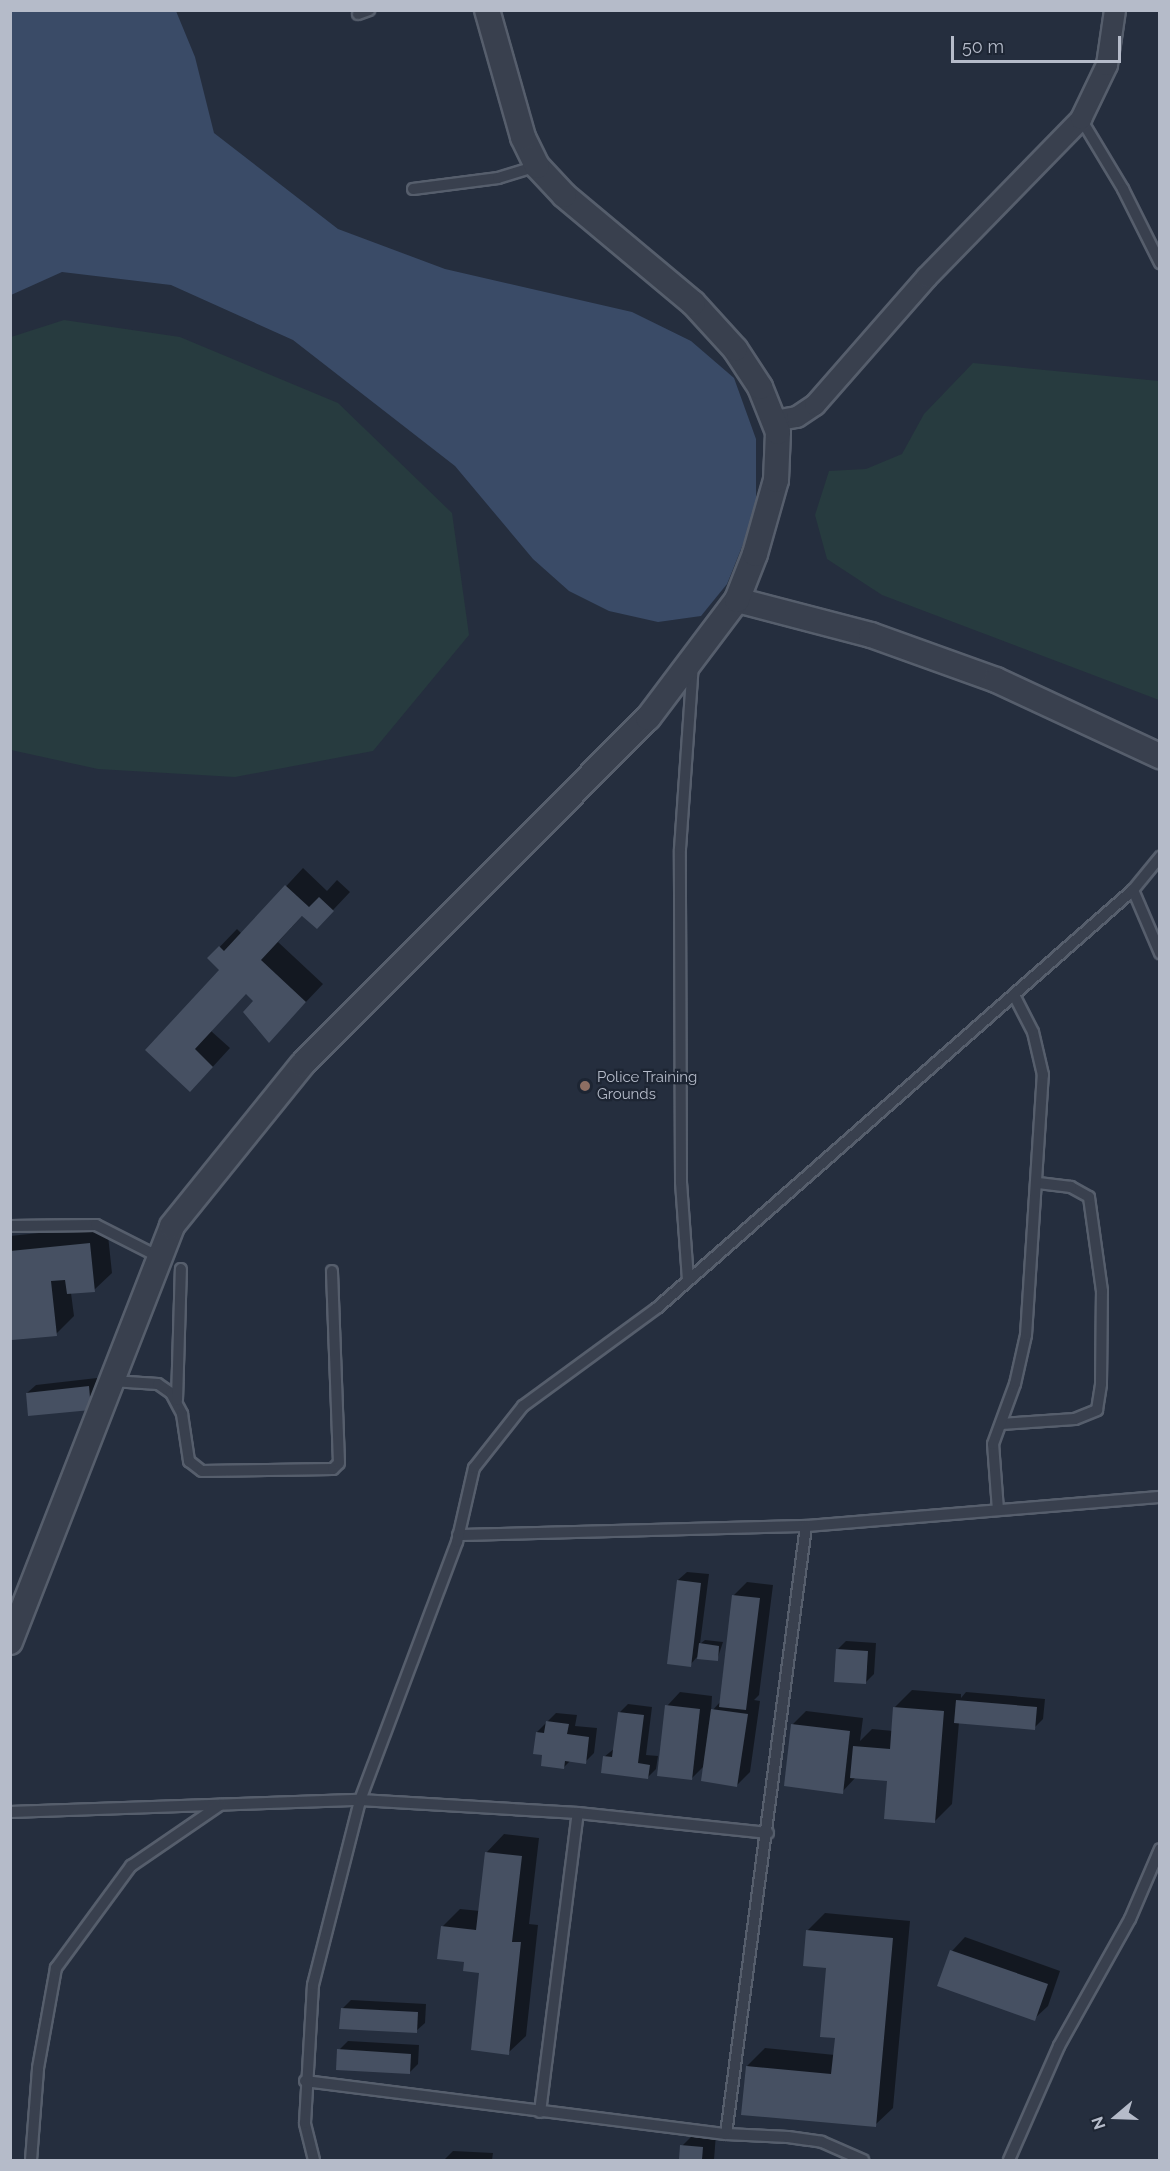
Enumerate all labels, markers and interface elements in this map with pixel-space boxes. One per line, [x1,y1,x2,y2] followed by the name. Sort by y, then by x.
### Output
[954,24,1124,62] scale bar
[962,36,1004,57] text: 50 m
[597,1068,698,1103] place label: Police Training Grounds
[578,1079,592,1093] marker: Police Training Grounds
[1086,2087,1146,2147] north arrow
[1088,2114,1109,2132] text: N

